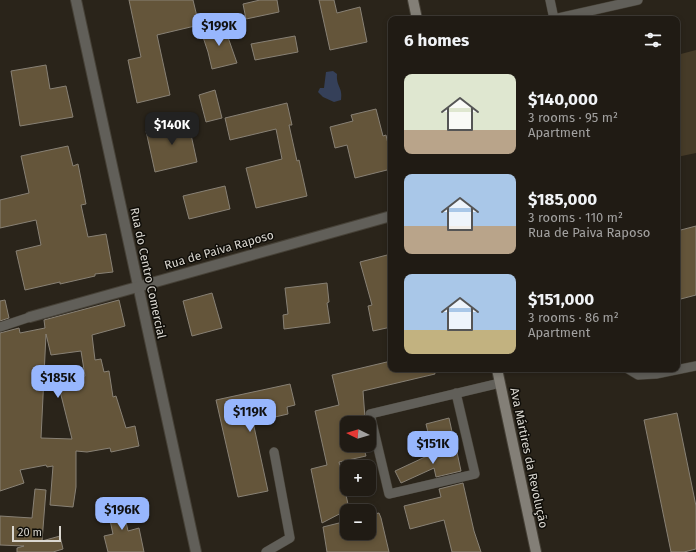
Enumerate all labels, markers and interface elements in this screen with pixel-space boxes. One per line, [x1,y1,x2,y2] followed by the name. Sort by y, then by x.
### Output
[191,13,247,47] pin: $199K
[201,18,237,33] text: $199K
[642,29,664,51] icon: filters
[404,30,469,51] text: 6 homes
[528,89,598,110] text: $140,000
[436,90,484,138] icon: home
[528,110,618,125] text: 3 rooms · 95 m²
[144,112,200,146] pin: $140K
[154,117,190,132] text: $140K
[528,125,590,140] text: Apartment
[528,189,597,210] text: $185,000
[436,190,484,238] icon: home
[127,206,169,340] street label: Rua do Centro Comercial
[528,210,623,225] text: 3 rooms · 110 m²
[528,225,650,240] text: Rua de Paiva Raposo
[163,228,275,272] street label: Rua de Paiva Raposo
[528,289,594,310] text: $151,000
[436,290,484,338] icon: home
[528,310,619,325] text: 3 rooms · 86 m²
[528,325,590,340] text: Apartment
[30,365,86,399] pin: $185K
[40,370,76,385] text: $185K
[507,387,551,529] street label: Ava Mártires da Revolução
[222,399,278,433] pin: $119K
[233,404,267,419] text: $119K
[340,416,376,452] north arrow
[340,416,376,540] map controls
[405,431,461,465] pin: $151K
[416,436,450,451] text: $151K
[340,460,376,496] button: +
[94,497,150,531] pin: $196K
[104,502,140,517] text: $196K
[340,504,376,540] button: −
[12,524,61,543] scale bar
[18,526,42,539] text: 20 m

